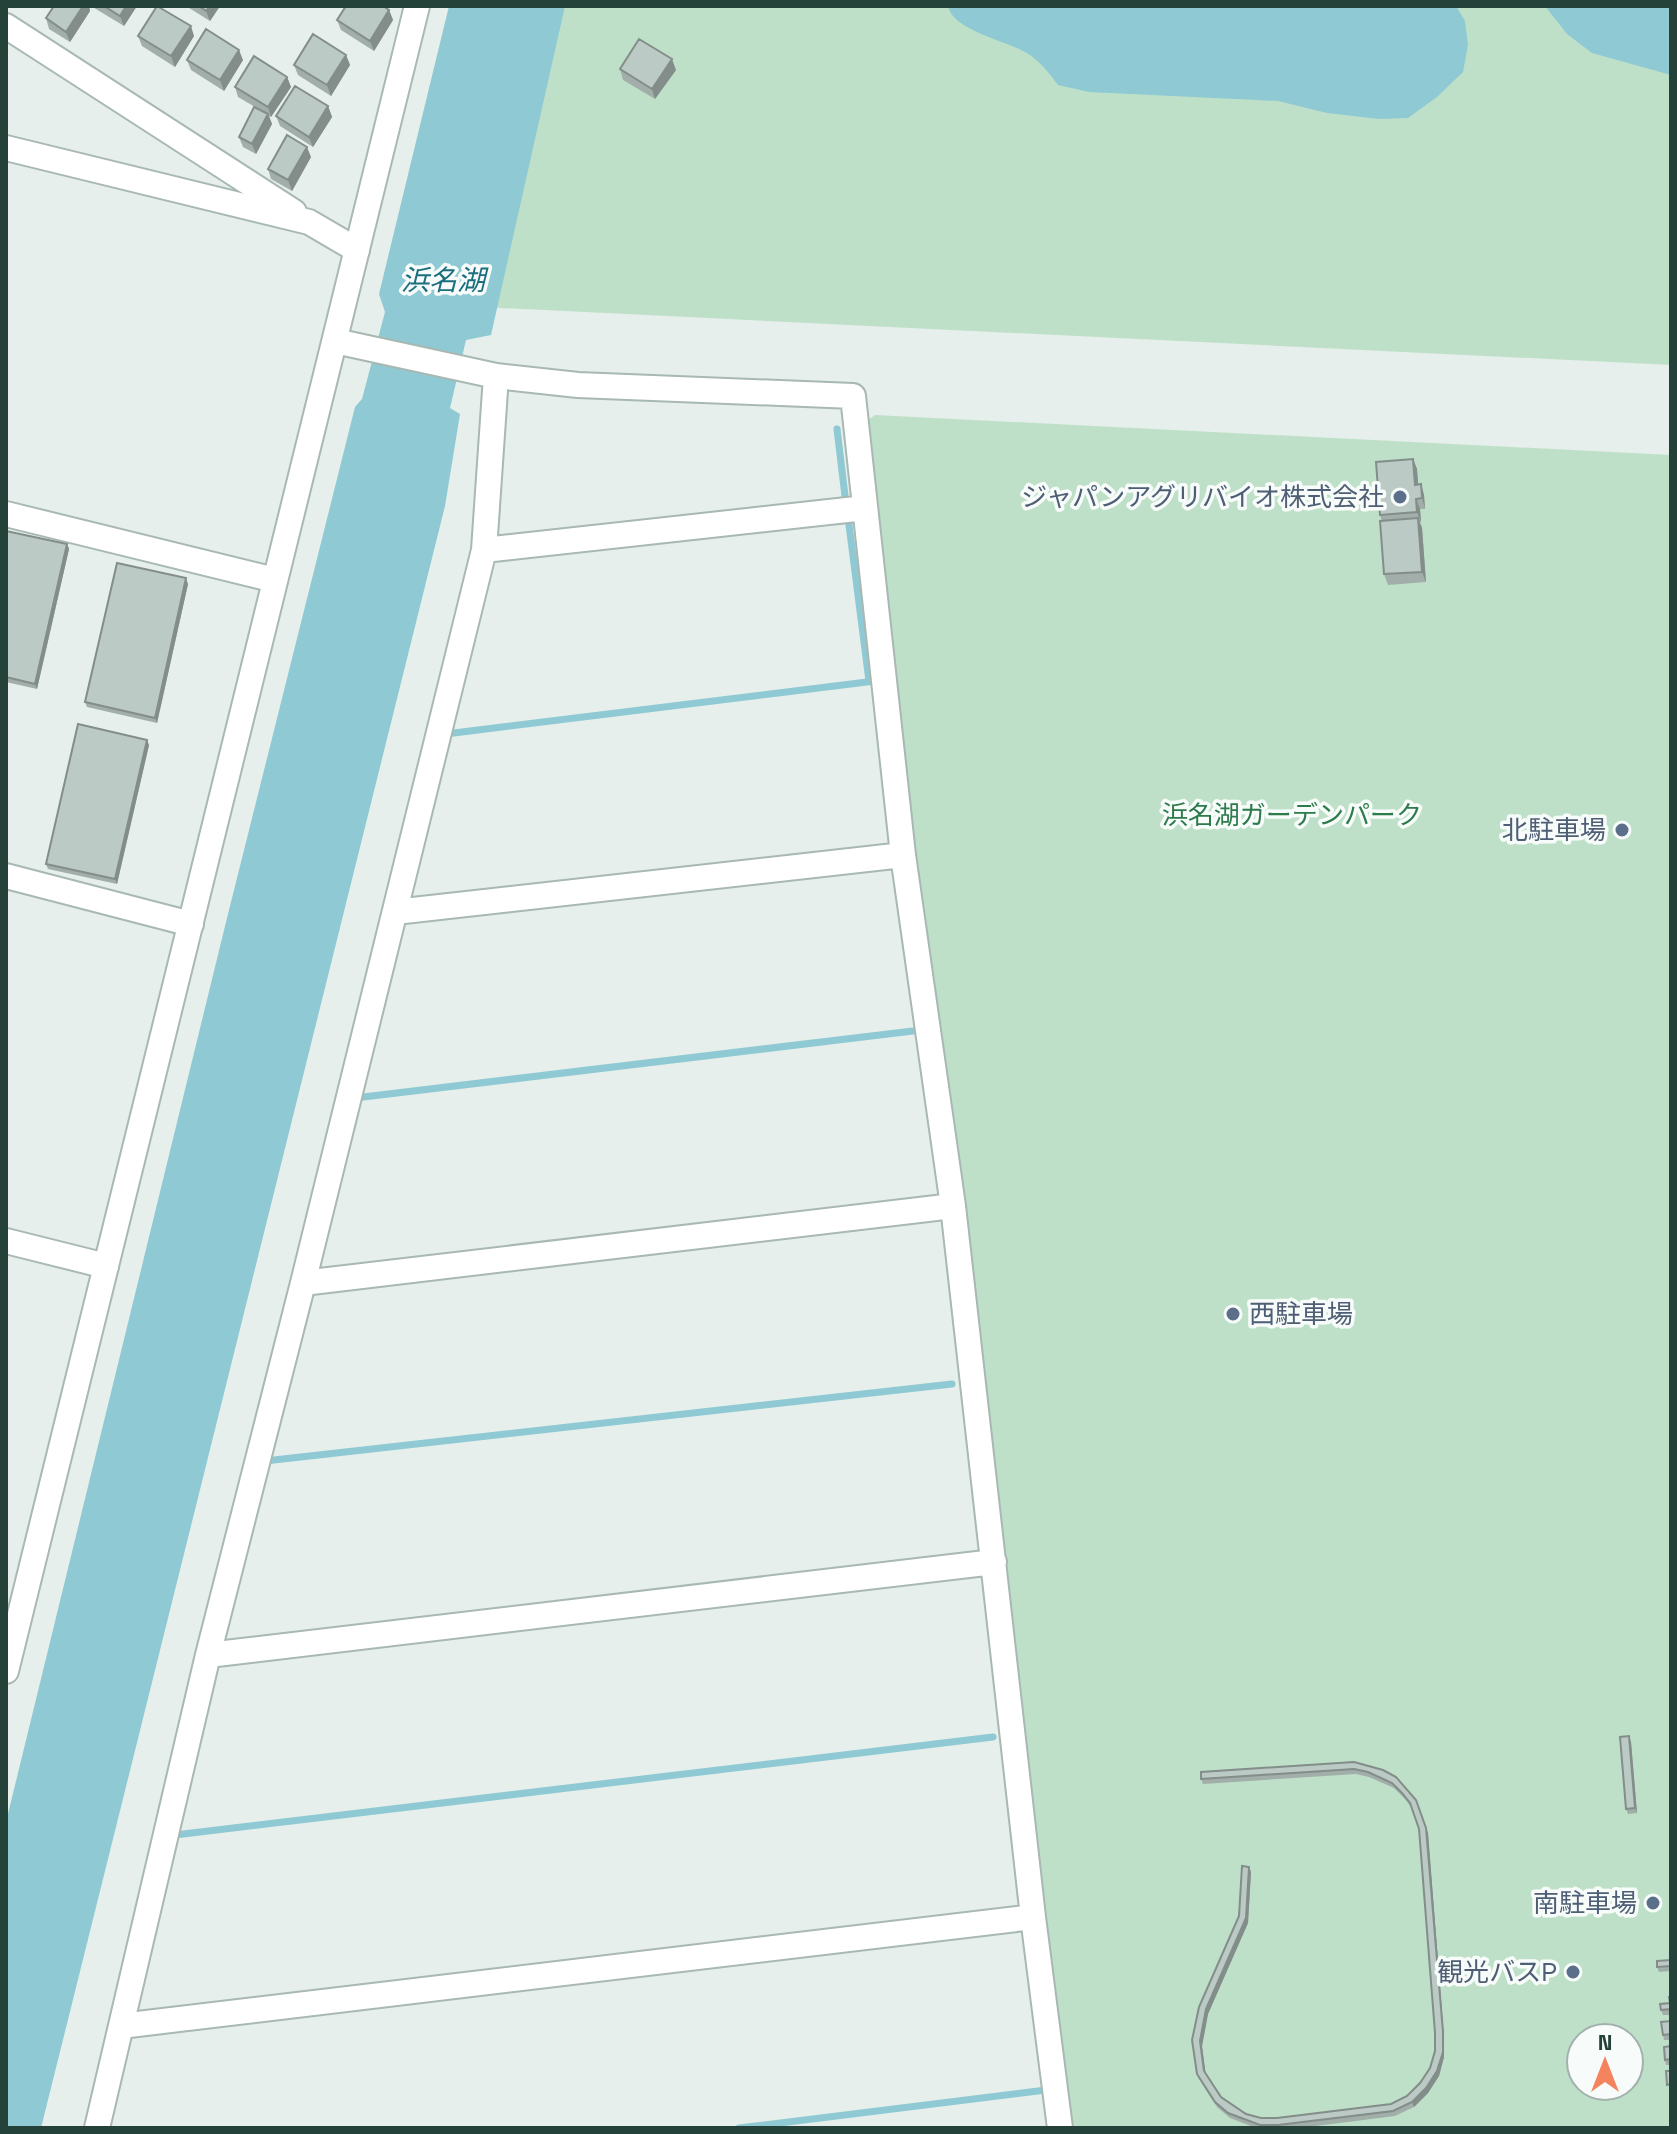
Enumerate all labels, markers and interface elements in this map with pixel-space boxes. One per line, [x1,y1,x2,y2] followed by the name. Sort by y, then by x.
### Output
[401,262,489,298] water label: 浜名湖
[1021,480,1384,514] place label: ジャパンアグリバイオ株式会社
[1391,488,1409,506] marker: ジャパンアグリバイオ株式会社
[1162,798,1422,832] park label: 浜名湖ガーデンパーク
[1502,813,1606,847] place label: 北駐車場
[1613,821,1631,839] marker: 北駐車場
[1249,1297,1353,1331] place label: 西駐車場
[1224,1305,1242,1323] marker: 西駐車場
[1533,1886,1637,1920] place label: 南駐車場
[1644,1894,1662,1912] marker: 南駐車場
[1437,1955,1557,1989] place label: 観光バスP
[1564,1963,1582,1981] marker: 観光バスP
[1565,2022,1645,2102] north arrow
[1598,2028,1612,2056] text: N

